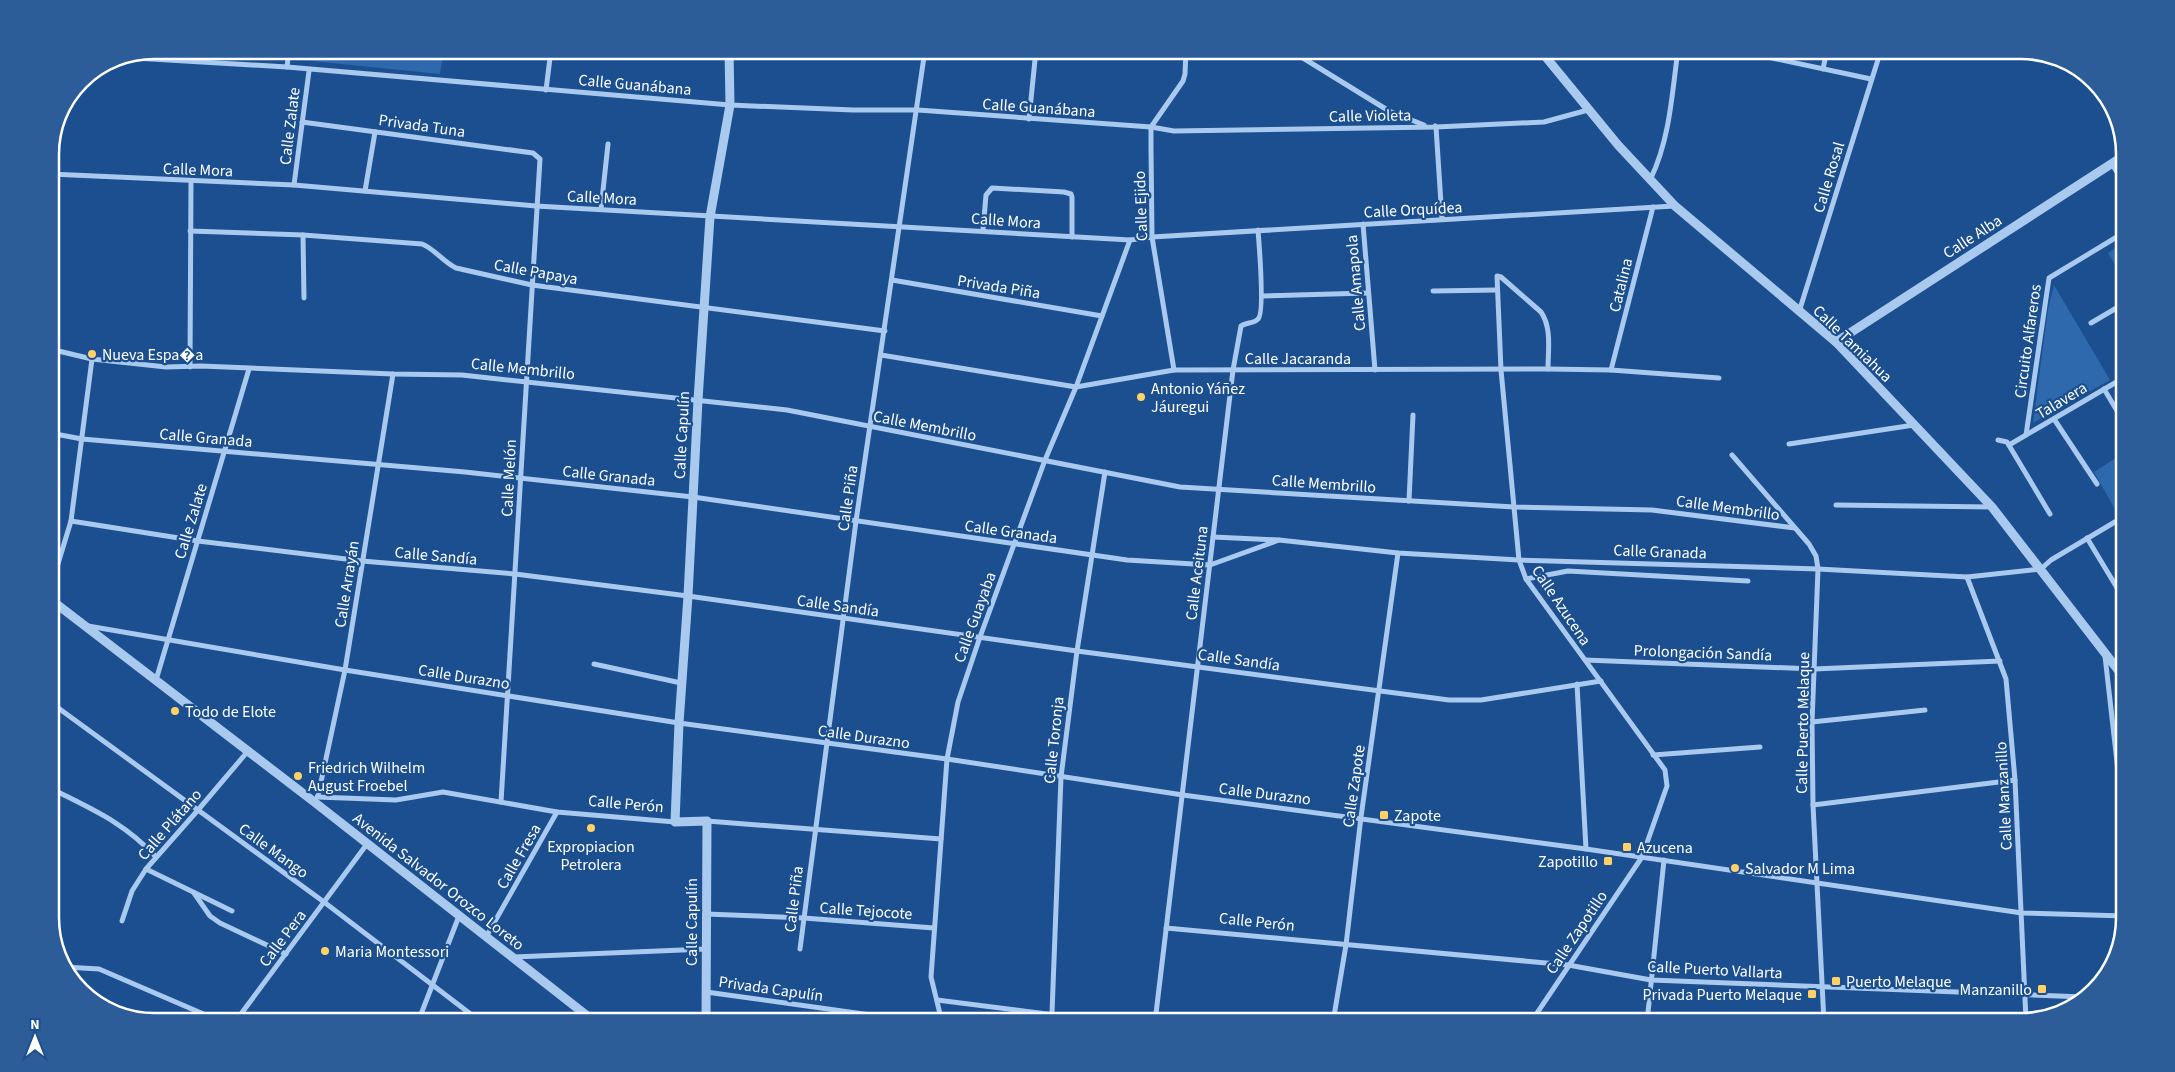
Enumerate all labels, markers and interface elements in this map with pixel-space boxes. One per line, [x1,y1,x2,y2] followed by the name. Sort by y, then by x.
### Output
[577,69,692,101] street label: Calle Guanábana
[274,86,306,166] street label: Calle Zalate
[982,93,1096,123] street label: Calle Guanábana
[1329,104,1411,128] street label: Calle Violeta
[377,109,467,143] street label: Privada Tuna
[1808,139,1850,215] street label: Calle Rosal
[163,158,233,182] street label: Calle Mora
[1129,170,1153,242] street label: Calle Ejido
[566,185,637,211] street label: Calle Mora
[1363,196,1463,224] street label: Calle Orquídea
[970,208,1042,234] street label: Calle Mora
[1939,210,2006,264] street label: Calle Alba
[1341,234,1371,332] street label: Calle Amapola
[492,254,580,290] street label: Calle Papaya
[1604,256,1638,315] street label: Catalina
[956,270,1042,304] street label: Privada Piña
[2009,283,2047,399] street label: Circuito Alfareros
[1808,300,1897,387] street label: Calle Tamiahua
[102,344,203,366] place label: Nueva Espa�a
[86,348,98,360] marker: Nueva Espa�a
[1245,348,1351,370] street label: Calle Jacaranda
[470,353,576,385] street label: Calle Membrillo
[2032,377,2091,425] street label: Talavera
[1151,378,1245,418] place label: Antonio Yáñez Jáuregui
[669,391,695,480] street label: Calle Capulín
[1135,391,1147,403] marker: Antonio Yáñez Jáuregui
[871,405,978,447] street label: Calle Membrillo
[158,423,253,453] street label: Calle Granada
[496,439,522,517] street label: Calle Melón
[561,460,656,492] street label: Calle Granada
[832,464,863,533] street label: Calle Piña
[1271,469,1377,499] street label: Calle Membrillo
[169,481,213,562] street label: Calle Zalate
[1675,490,1781,526] street label: Calle Membrillo
[963,515,1059,549] street label: Calle Granada
[1180,525,1214,622] street label: Calle Aceituna
[329,539,365,629] street label: Calle Arrayán
[1613,539,1707,565] street label: Calle Granada
[394,541,478,571] street label: Calle Sandía
[1526,561,1596,650] street label: Calle Azucena
[948,569,1002,666] street label: Calle Guayaba
[795,589,880,623] street label: Calle Sandía
[1633,640,1773,666] street label: Prolongación Sandía
[1196,643,1281,677] street label: Calle Sandía
[1791,652,1815,794] street label: Calle Puerto Melaque
[416,659,511,695] street label: Calle Durazno
[1038,695,1070,785] street label: Calle Toronja
[185,701,276,723] place label: Todo de Elote
[169,705,181,717] marker: Todo de Elote
[817,720,911,754] street label: Calle Durazno
[1990,741,2018,851] street label: Calle Manzanillo
[1337,743,1371,829] street label: Calle Zapote
[308,757,425,797] place label: Friedrich Wilhelm August Froebel
[292,770,304,782] marker: Friedrich Wilhelm August Froebel
[1218,777,1312,811] street label: Calle Durazno
[133,784,207,865] street label: Calle Plátano
[587,790,665,818] street label: Calle Perón
[1394,805,1441,827] place label: Zapote
[348,808,529,956] street label: Avenida Salvador Orozco Loreto
[1378,809,1390,821] marker: Zapote
[234,818,313,884] street label: Calle Mango
[491,820,546,893] street label: Calle Fresa
[585,822,597,834] marker: Expropiacion Petrolera
[547,836,635,876] place label: Expropiacion Petrolera
[1637,837,1693,859] place label: Azucena
[1621,841,1633,853] marker: Azucena
[1538,851,1598,873] place label: Zapotillo
[1602,855,1614,867] marker: Zapotillo
[1745,858,1855,880] place label: Salvador M Lima
[1729,862,1741,874] marker: Salvador M Lima
[779,865,809,933] street label: Calle Piña
[681,878,703,966] street label: Calle Capulín
[1541,886,1613,979] street label: Calle Zapotillo
[819,897,913,925] street label: Calle Tejocote
[254,905,312,972] street label: Calle Pera
[1218,907,1296,937] street label: Calle Perón
[335,941,449,963] place label: Maria Montessori
[319,945,331,957] marker: Maria Montessori
[1647,955,1783,985] street label: Calle Puerto Vallarta
[717,971,825,1007] street label: Privada Capulín
[1846,971,1952,993] place label: Puerto Melaque
[1830,975,1842,987] marker: Puerto Melaque
[1960,979,2032,1001] place label: Manzanillo
[2036,983,2048,995] marker: Manzanillo
[1643,984,1802,1006] place label: Privada Puerto Melaque
[1806,988,1818,1000] marker: Privada Puerto Melaque
[10,1012,60,1062] north arrow
[30,1015,40,1035] text: N

